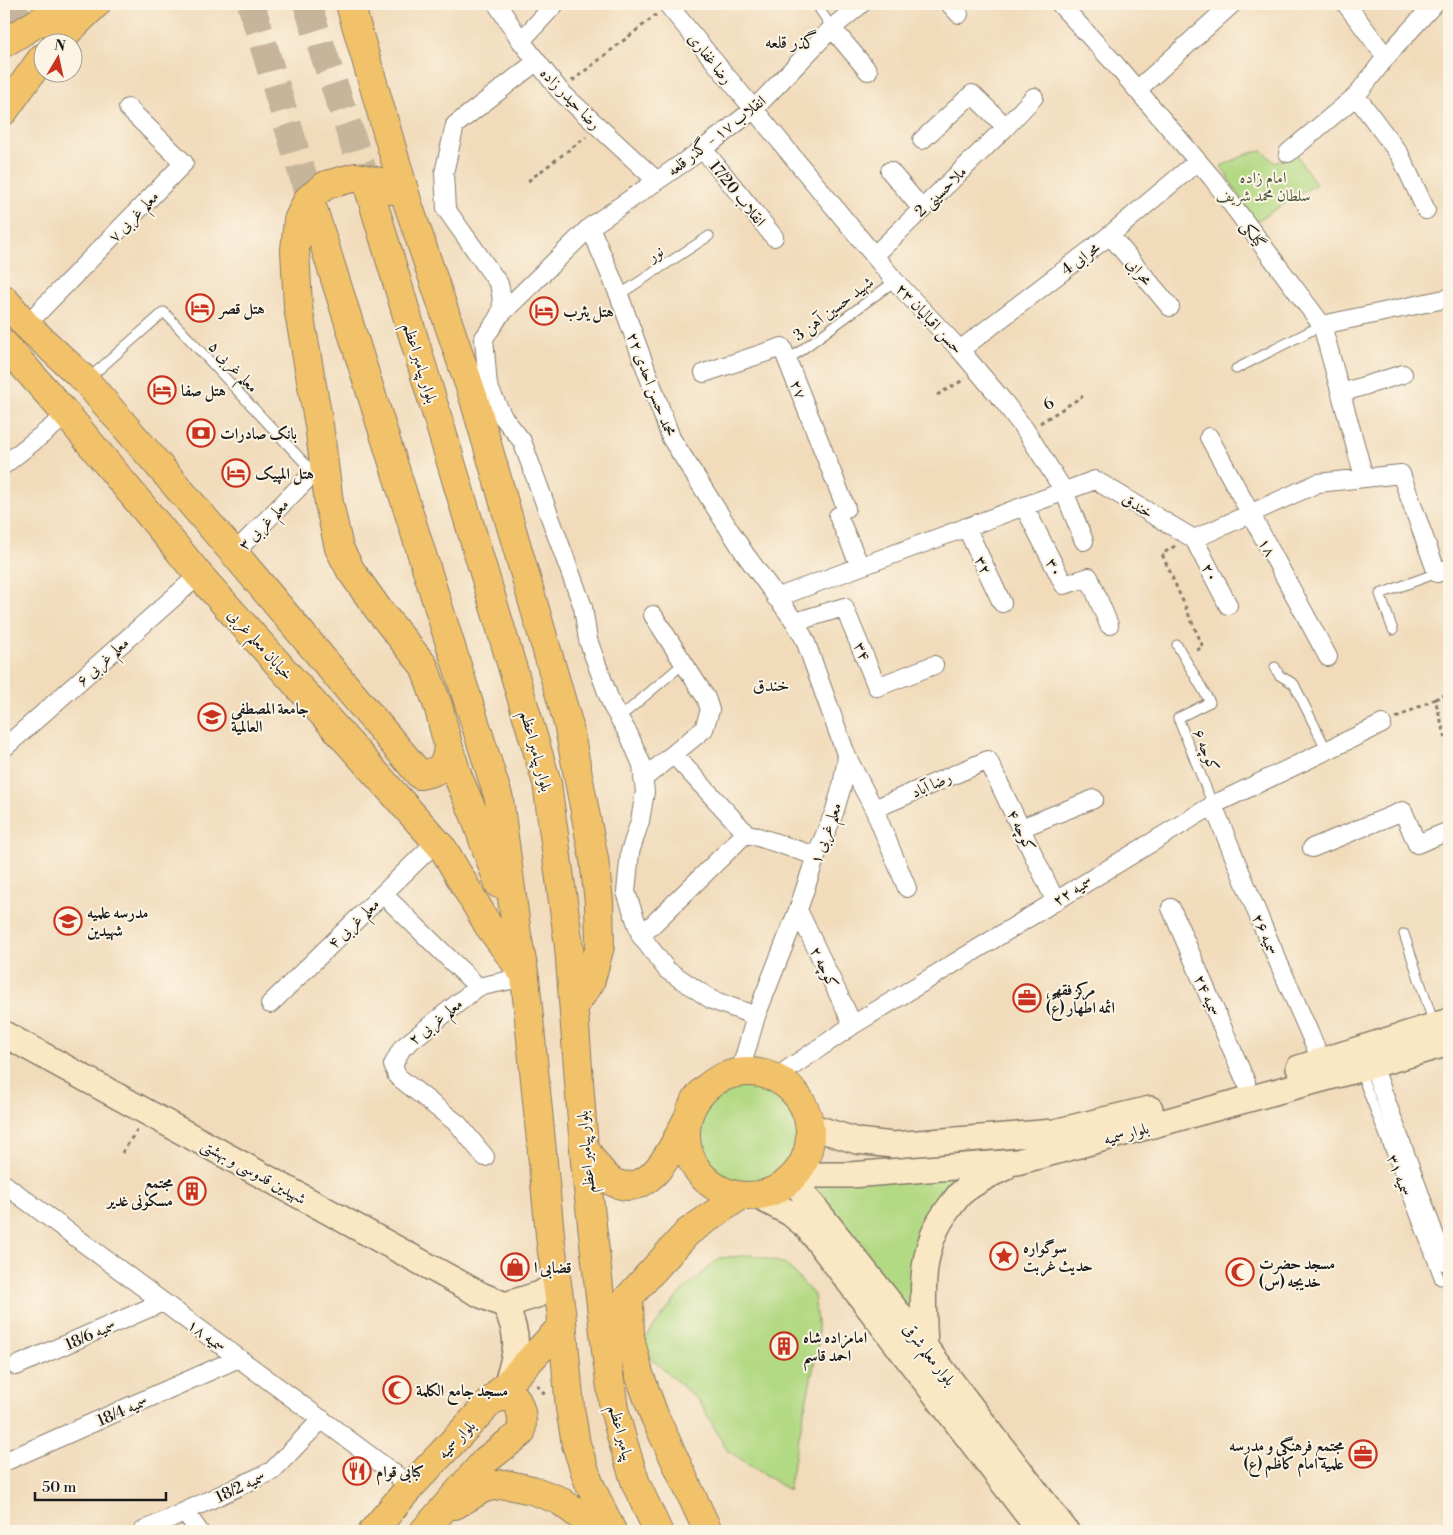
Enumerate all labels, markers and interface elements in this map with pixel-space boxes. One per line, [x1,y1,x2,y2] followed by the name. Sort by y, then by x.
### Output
[683,29,737,88] street label: رضا غفاری
[765,29,817,54] district label: گذر قلعه
[32,32,82,82] north arrow
[53,36,67,56] text: N
[536,63,605,134] street label: رضا حیدر زاده
[662,89,770,181] street label: انقلاب ۱۷ - گذر قلعه
[705,157,770,230] street label: انقلاب 17/20
[910,162,972,222] street label: ملاحسینی 2
[1215,168,1311,206] park label: امام زاده سلطان محمد شریف
[104,187,168,251] street label: معلم غربی ۷
[1235,216,1270,253] street label: گیلکی
[1057,238,1105,281] street label: محرابی 4
[642,241,667,267] street label: نور
[1121,254,1157,291] street label: محرابی
[790,272,878,346] street label: شهید حسین آهن 3
[891,279,967,359] street label: ۲۳ حسن اقبالیان
[185,293,215,323] hotel icon: هتل قصر
[529,296,559,326] hotel icon: هتل یثرب
[217,299,265,320] place label: هتل قصر
[563,302,614,323] place label: هتل یثرب
[394,321,442,407] street label: بلوار پیامبر اعظم
[621,329,680,440] street label: ۲۲ محمد حسن احدی
[200,336,262,401] street label: معلم غربی ۵
[147,375,177,405] hotel icon: هتل صفا
[785,377,811,402] street label: ۲۷
[181,381,226,402] place label: هتل صفا
[1039,393,1058,415] street label: 6
[186,418,216,448] bank icon: بانک صادرات
[220,424,297,444] place label: بانک صادرات
[221,458,251,488] hotel icon: هتل المپیک
[255,464,314,485] place label: هتل المپیک
[1118,489,1157,523] street label: خندق
[234,495,298,559] street label: معلم غربی ۳
[1254,535,1280,560] street label: ۱۸
[970,553,996,578] street label: ۳۲
[1041,555,1067,580] street label: ۳۰
[1197,560,1223,585] street label: ۲۰
[219,605,297,688] street label: خیابان معلم غربی
[72,633,137,695] street label: معلم غربی ۶
[849,639,875,664] street label: ۳۴
[752,674,790,697] district label: خندق
[230,699,309,737] place label: جامعة المصطفی العالمیة
[197,702,227,732] school or university icon: جامعة المصطفی العالمیة
[511,709,556,795] street label: بلوار پیامبر اعظم
[1188,726,1224,775] street label: کوچه ۶
[908,767,955,803] street label: رضا آباد
[806,800,852,869] street label: معلم غربی ۱
[1001,806,1040,855] street label: کوچه ۴
[1049,871,1096,911] street label: سمیه ۲۲
[324,894,388,958] street label: معلم غربی ۴
[87,903,149,941] place label: مدرسه علمیه شهیدین
[53,906,83,936] school or university icon: مدرسه علمیه شهیدین
[1247,911,1283,958] street label: سمیه ۲۶
[804,943,843,992] street label: کوچه ۲
[1189,972,1225,1019] street label: سمیه ۲۴
[1046,980,1115,1021] place label: مرکز فقهی ائمه اطهار (ع)
[1012,983,1042,1013] office icon: مرکز فقهی ائمه اطهار (ع)
[404,994,471,1054] street label: معلم غربی ۲
[572,1109,605,1194] street label: بلوار پیامبر اعظم
[1101,1118,1151,1150] street label: بلوار سمیه
[197,1135,310,1210] street label: شهیدین قدوسی و بهشتی
[1382,1152,1416,1199] street label: سمیه ۳۱
[105,1173,173,1211] place label: مجتمع مسکونی غدیر
[177,1176,207,1206] building icon: مجتمع مسکونی غدیر
[1023,1238,1093,1277] place label: سوگواره حدیث غربت
[989,1241,1019,1271] place icon: سوگواره حدیث غربت
[500,1252,530,1282] shop icon: قضابی ا
[1259,1254,1335,1292] place label: مسجد حضرت خدیجه (س)
[1225,1257,1255,1287] mosque icon: مسجد حضرت خدیجه (س)
[534,1258,572,1279] place label: قضابی ا
[62,1315,119,1355] street label: سمیه 18/6
[183,1315,230,1357] street label: سمیه ۱۸
[894,1319,960,1394] street label: بلوار معلم شرقی
[803,1328,867,1372] place label: امامزاده شاه احمد قاسم
[769,1331,799,1361] building icon: امامزاده شاه احمد قاسم
[382,1375,412,1405] mosque icon: مسجد جامع الکلمة
[416,1381,508,1406] place label: مسجد جامع الکلمة
[94,1391,151,1431] street label: سمیه 18/4
[599,1403,638,1465] street label: پیامبر اعظم
[433,1416,480,1463] street label: بلوار سمیه
[1229,1436,1344,1478] place label: مجتمع فرهنگی و مدرسه علمیه امام کاظم (ع)
[1348,1439,1378,1469] office icon: مجتمع فرهنگی و مدرسه علمیه امام کاظم (ع)
[342,1456,372,1486] restaurant icon: کبابی قوام
[376,1462,424,1486] place label: کبابی قوام
[212,1466,269,1508] street label: سمیه 18/2
[35,1470,166,1502] scale bar
[42,1478,76,1497] text: 50 m

